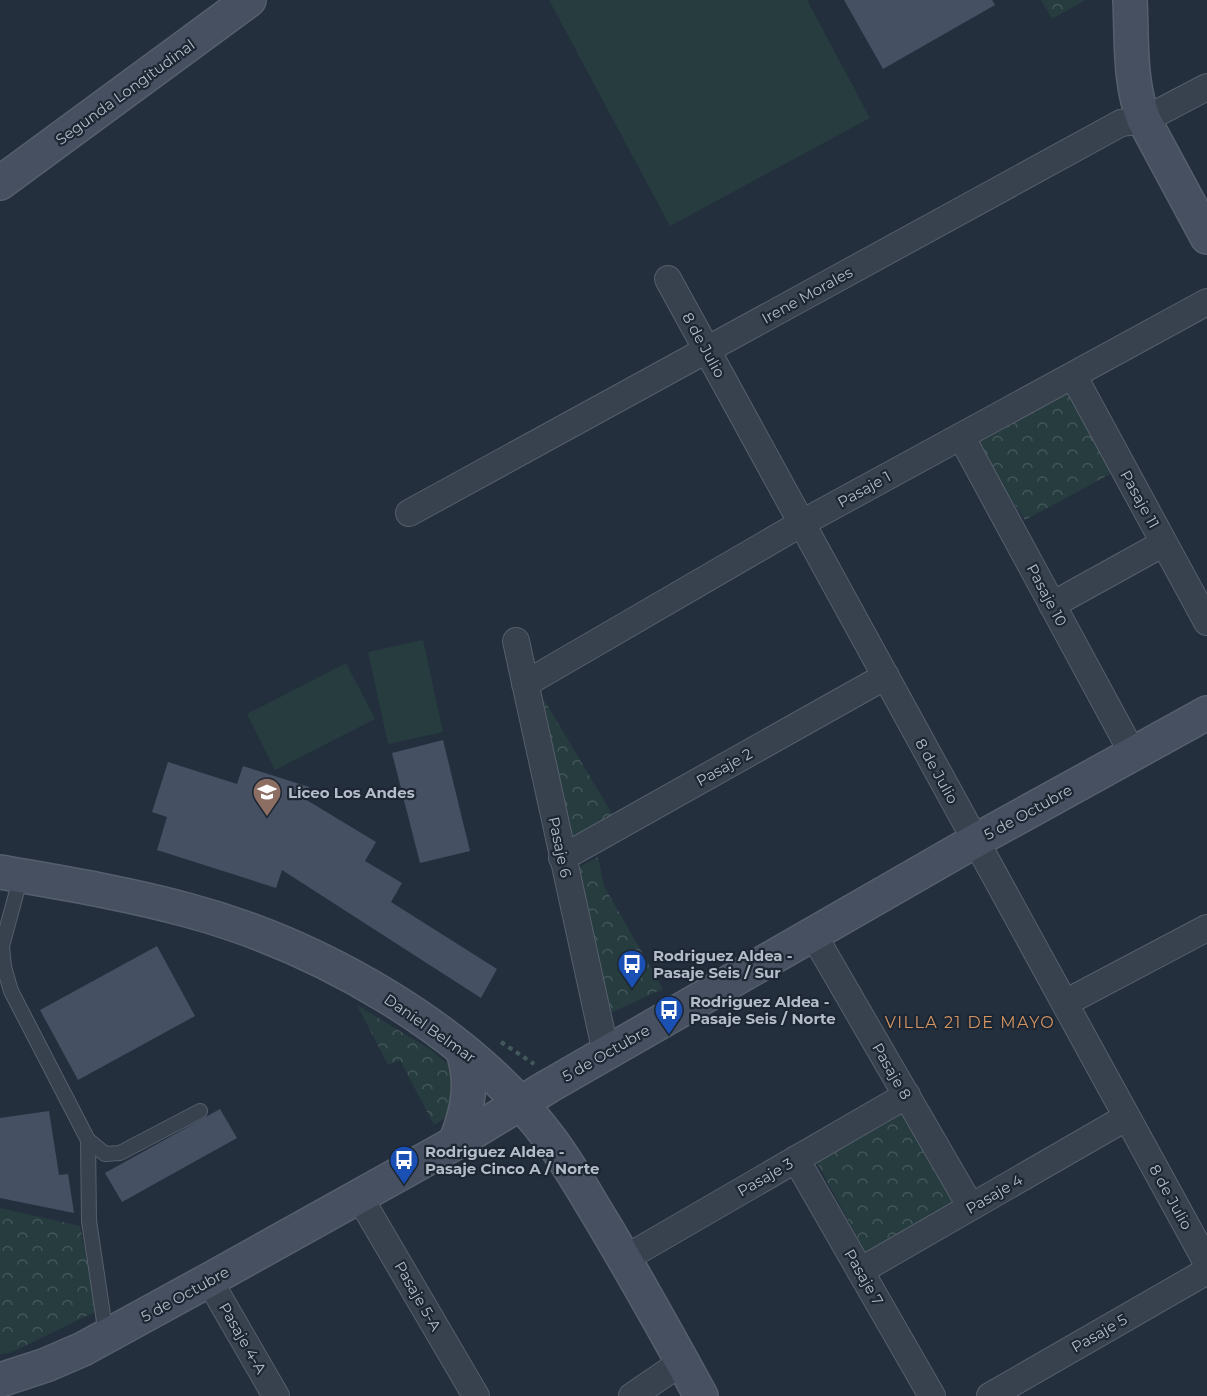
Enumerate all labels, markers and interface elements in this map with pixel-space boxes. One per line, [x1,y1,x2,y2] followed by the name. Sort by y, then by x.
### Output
[52,35,198,149] street label: Segunda Longitudinal
[758,262,856,328] street label: Irene Morales
[678,309,730,381] street label: 8 de Julio
[834,467,894,511] street label: Pasaje 1
[1116,467,1164,531] street label: Pasaje 11
[1023,561,1071,630] street label: Pasaje 10
[911,735,963,807] street label: 8 de Julio
[693,744,755,790] street label: Pasaje 2
[251,776,283,818] school or university icon: Liceo Los Andes
[981,780,1075,844] street label: 5 de Octubre
[288,783,415,802] place label: Liceo Los Andes
[544,815,576,879] street label: Pasaje 6
[653,946,793,982] place label: Rodriguez Aldea - Pasaje Seis / Sur
[616,948,648,990] bus stop icon: Rodriguez Aldea - Pasaje Seis / Sur
[380,989,480,1067] street label: Daniel Belmar
[690,992,836,1028] place label: Rodriguez Aldea - Pasaje Seis / Norte
[653,994,685,1036] bus stop icon: Rodriguez Aldea - Pasaje Seis / Norte
[885,1013,1055,1032] district label: VILLA 21 DE MAYO
[559,1020,653,1086] street label: 5 de Octubre
[868,1039,916,1103] street label: Pasaje 8
[425,1142,599,1178] place label: Rodriguez Aldea - Pasaje Cinco A / Norte
[388,1144,420,1186] bus stop icon: Rodriguez Aldea - Pasaje Cinco A / Norte
[734,1153,796,1201] street label: Pasaje 3
[1145,1161,1197,1233] street label: 8 de Julio
[962,1170,1026,1218] street label: Pasaje 4
[840,1246,888,1309] street label: Pasaje 7
[390,1258,446,1334] street label: Pasaje 5-A
[138,1262,232,1326] street label: 5 de Octubre
[215,1299,271,1377] street label: Pasaje 4-A
[1068,1309,1130,1357] street label: Pasaje 5

